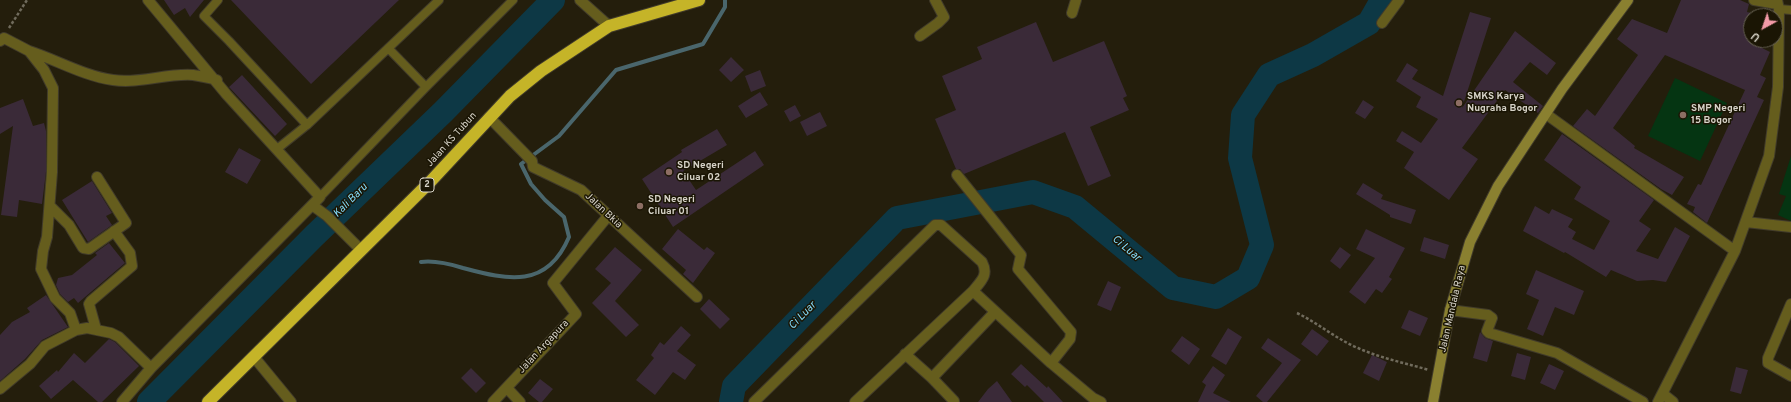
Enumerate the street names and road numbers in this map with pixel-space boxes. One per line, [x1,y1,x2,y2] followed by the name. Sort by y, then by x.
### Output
[424,110,480,170] street label: Jalan KS Tubun
[420,178,434,192] road number: 2
[582,191,624,231] street label: Jalan Bkia
[1437,264,1469,354] street label: Jalan Mandala Raya
[516,318,572,376] street label: Jalan Argapura

